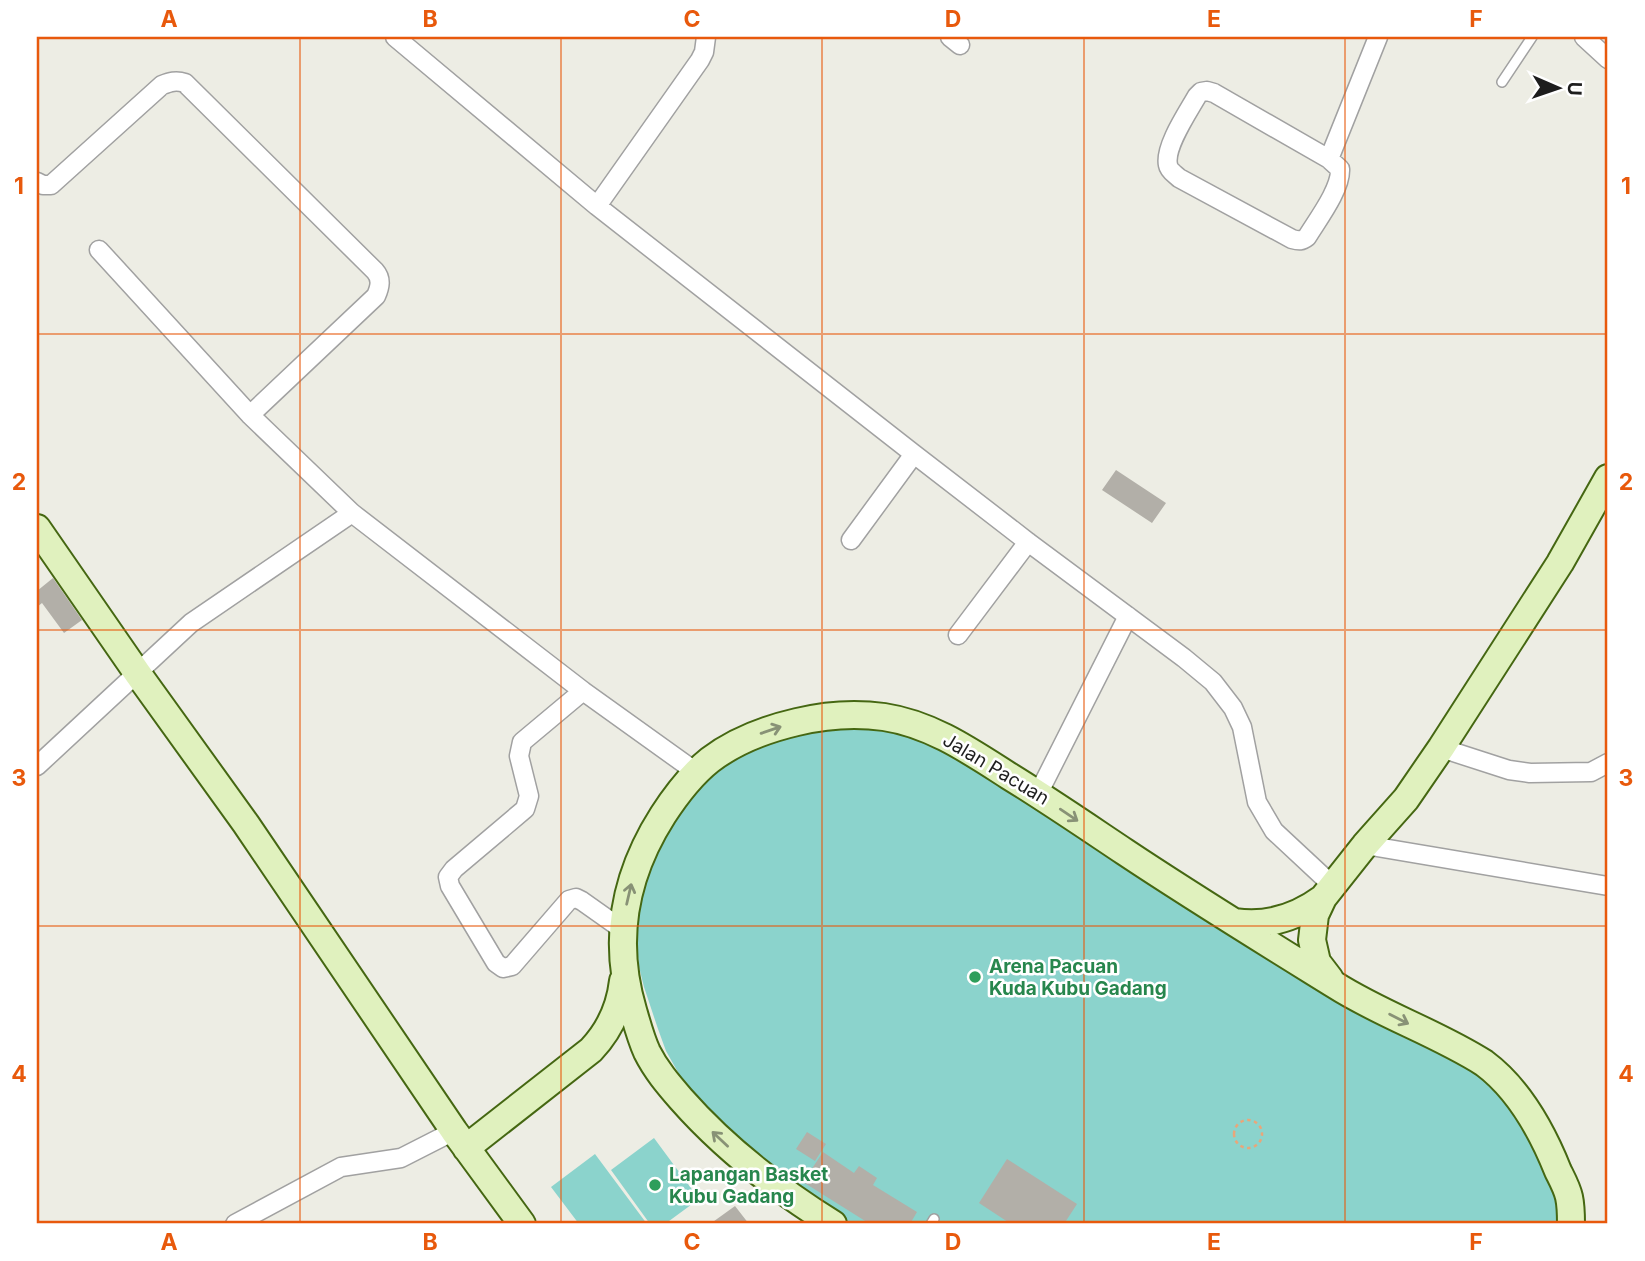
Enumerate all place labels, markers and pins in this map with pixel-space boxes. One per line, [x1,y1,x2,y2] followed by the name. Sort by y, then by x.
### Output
[989,955,1167,1000] place label: Arena Pacuan Kuda Kubu Gadang
[967,969,983,985] marker: Arena Pacuan Kuda Kubu Gadang
[669,1163,828,1208] place label: Lapangan Basket Kubu Gadang
[647,1177,663,1193] marker: Lapangan Basket Kubu Gadang

